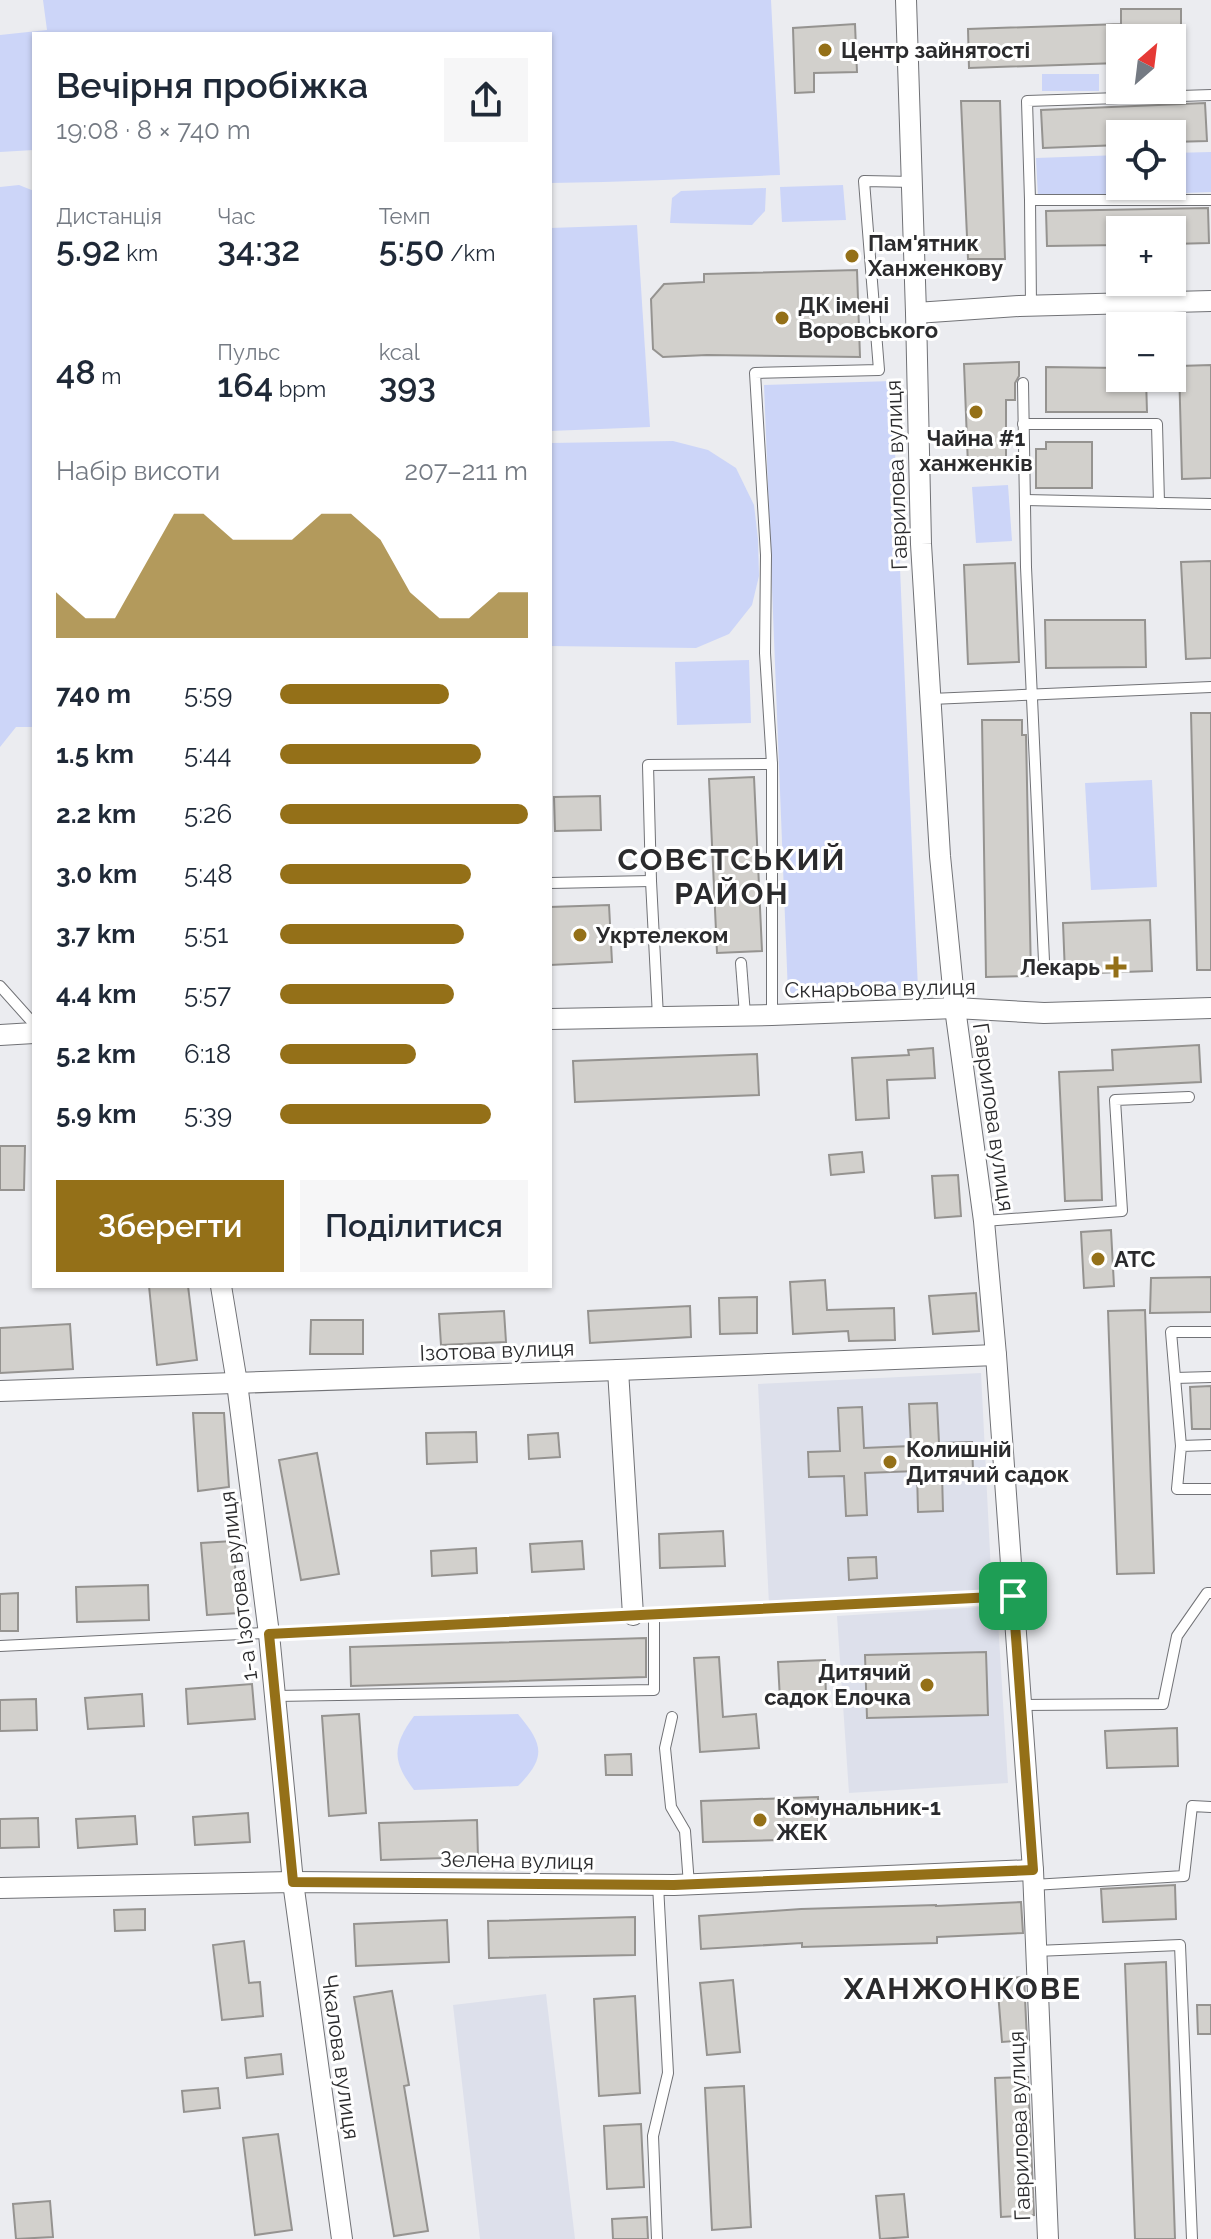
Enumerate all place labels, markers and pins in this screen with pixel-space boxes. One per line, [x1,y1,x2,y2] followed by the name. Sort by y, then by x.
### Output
[841,37,1030,63] place label: Центр зайнятості
[816,41,834,59] marker: Центр зайнятості
[867,230,1003,281] place label: Пам'ятник Ханженкову
[843,247,861,265] marker: Пам'ятник Ханженкову
[798,292,938,343] place label: ДК імені Воровського
[773,309,791,327] marker: ДК імені Воровського
[967,403,985,421] marker: Чайна #1 ханженків
[919,425,1033,476] place label: Чайна #1 ханженків
[595,922,728,948] place label: Укртелеком
[571,926,589,944] marker: Укртелеком
[1020,954,1100,980] place label: Лекарь
[1107,958,1125,976] marker: Лекарь
[1114,1246,1156,1272] place label: АТС
[1089,1250,1107,1268] marker: АТС
[906,1436,1070,1487] place label: Колишній Дитячий садок
[881,1453,899,1471] marker: Колишній Дитячий садок
[979,1562,1047,1630] pin
[764,1659,911,1710] place label: Дитячий садок Елочка
[918,1676,936,1694] marker: Дитячий садок Елочка
[776,1794,941,1845] place label: Комунальник-1 ЖЕК
[751,1811,769,1829] marker: Комунальник-1 ЖЕК

